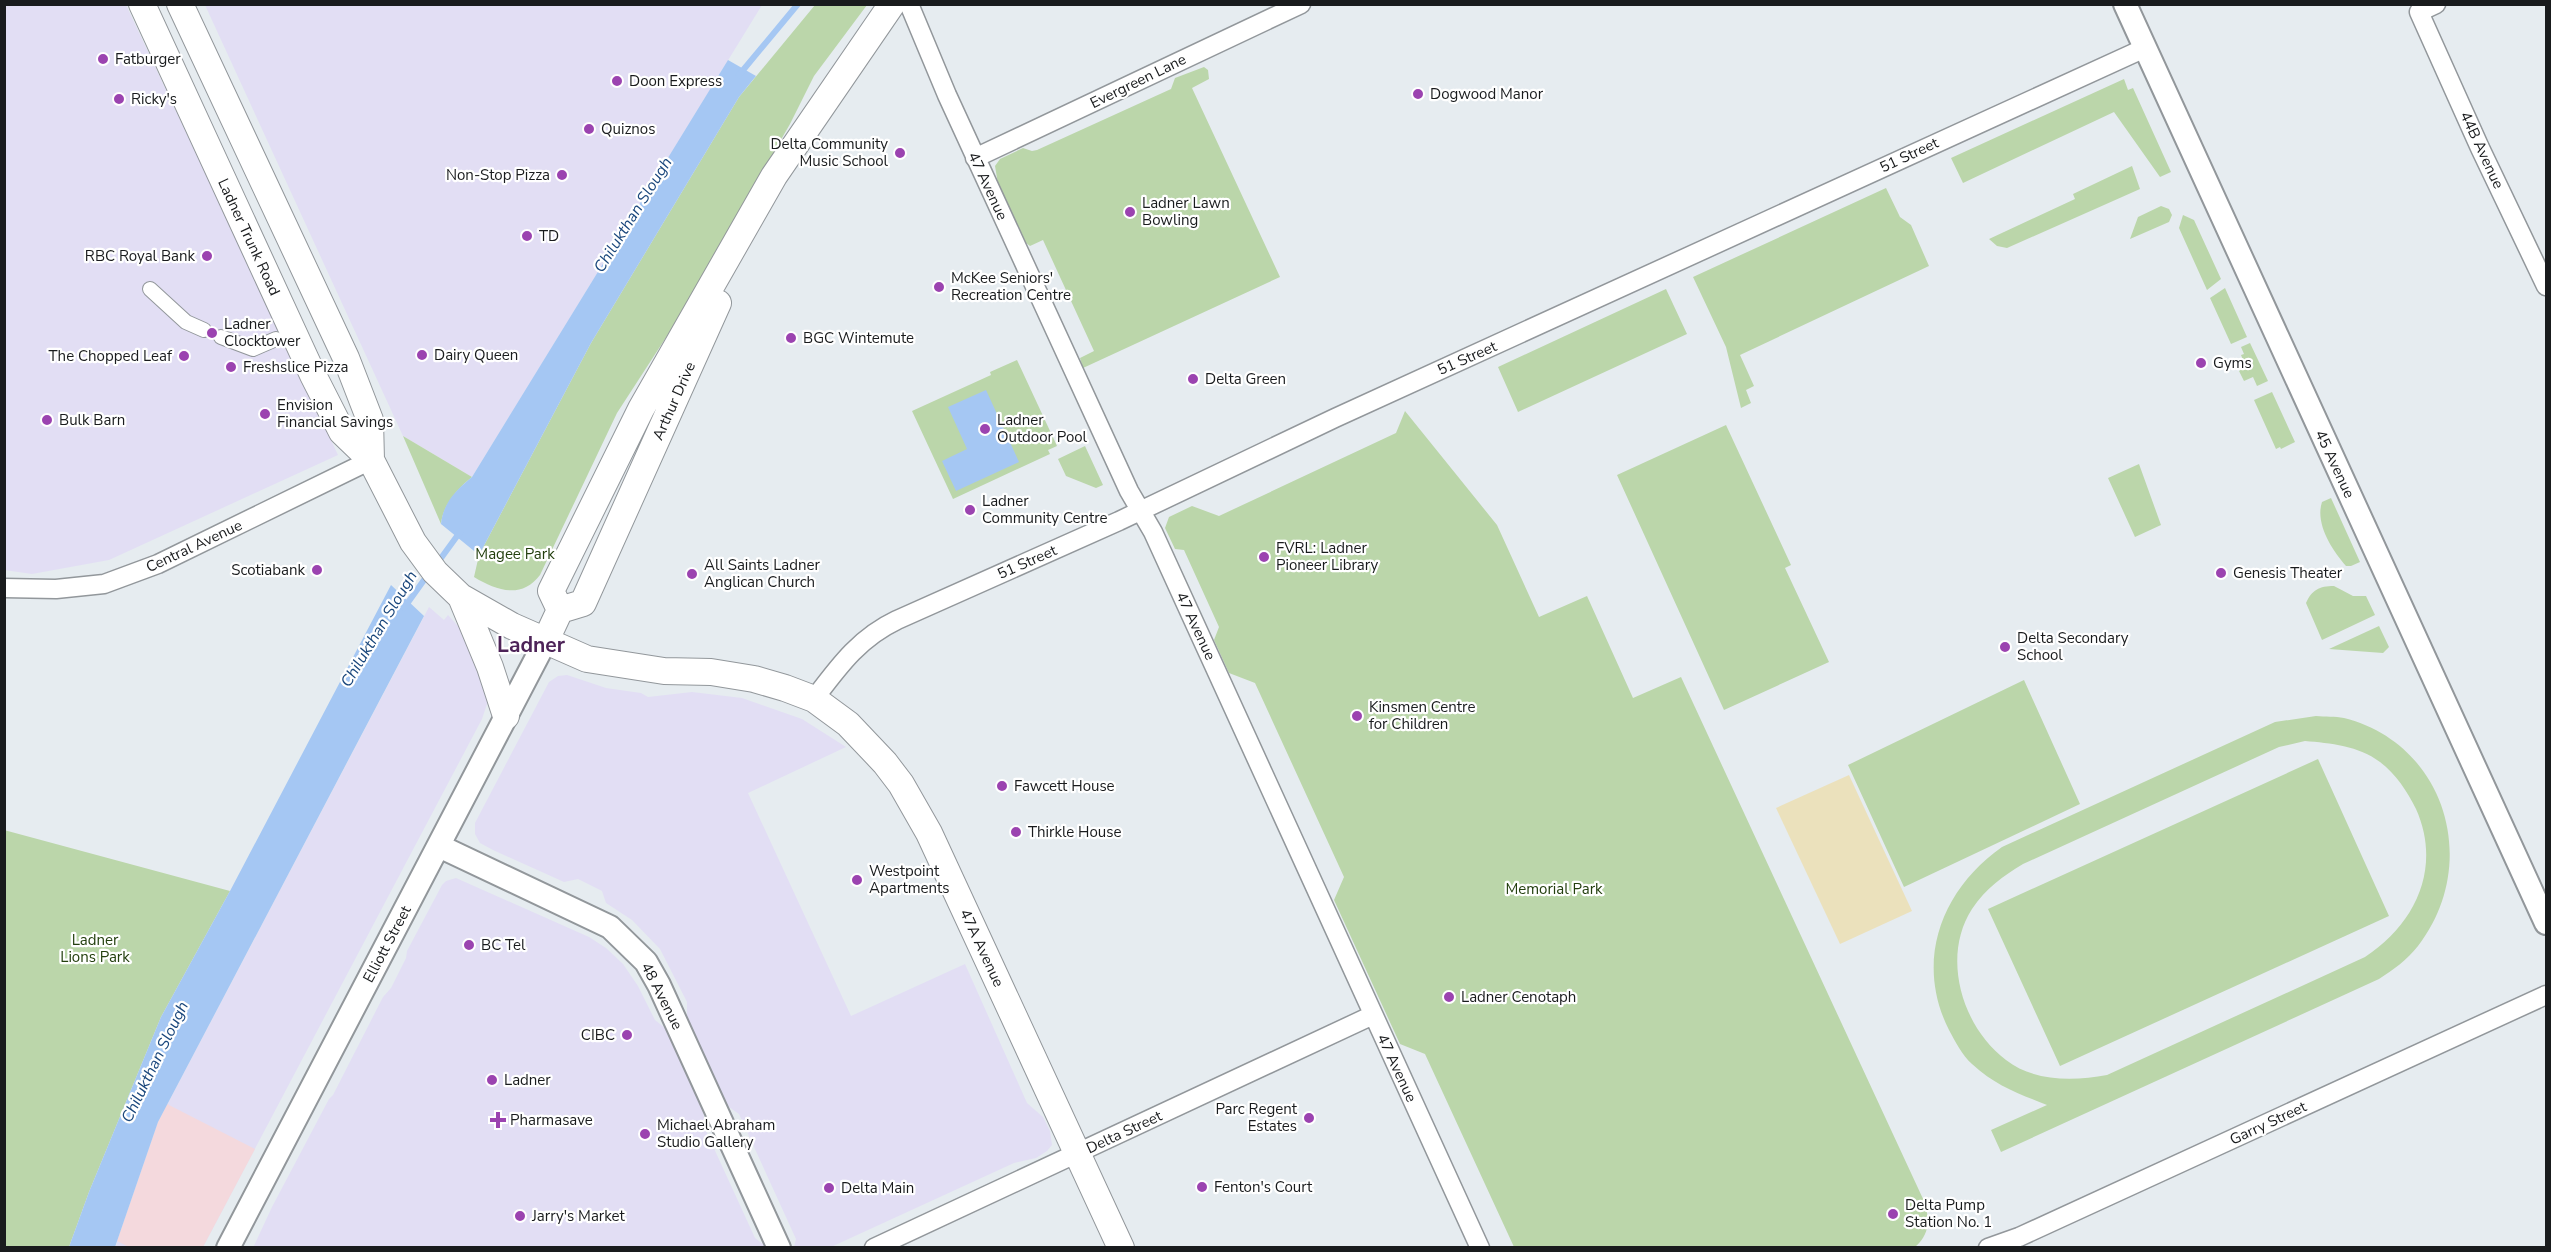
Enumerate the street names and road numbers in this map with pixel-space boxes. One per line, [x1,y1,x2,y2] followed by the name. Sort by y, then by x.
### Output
[1087,49,1189,113] street label: Evergreen Lane
[2455,108,2509,192] street label: 44B Avenue
[1876,132,1942,177] street label: 51 Street
[964,149,1012,223] street label: 47 Avenue
[213,175,285,299] street label: Ladner Trunk Road
[1434,336,1500,380] street label: 51 Street
[648,359,700,443] street label: Arthur Drive
[2311,427,2359,501] street label: 45 Avenue
[143,515,245,577] street label: Central Avenue
[994,540,1060,584] street label: 51 Street
[1172,589,1220,663] street label: 47 Avenue
[358,901,416,986] street label: Elliott Street
[955,906,1009,990] street label: 47A Avenue
[637,959,687,1033] street label: 48 Avenue
[1373,1031,1421,1105] street label: 47 Avenue
[2226,1096,2310,1150] street label: Garry Street
[1083,1105,1166,1158] street label: Delta Street

